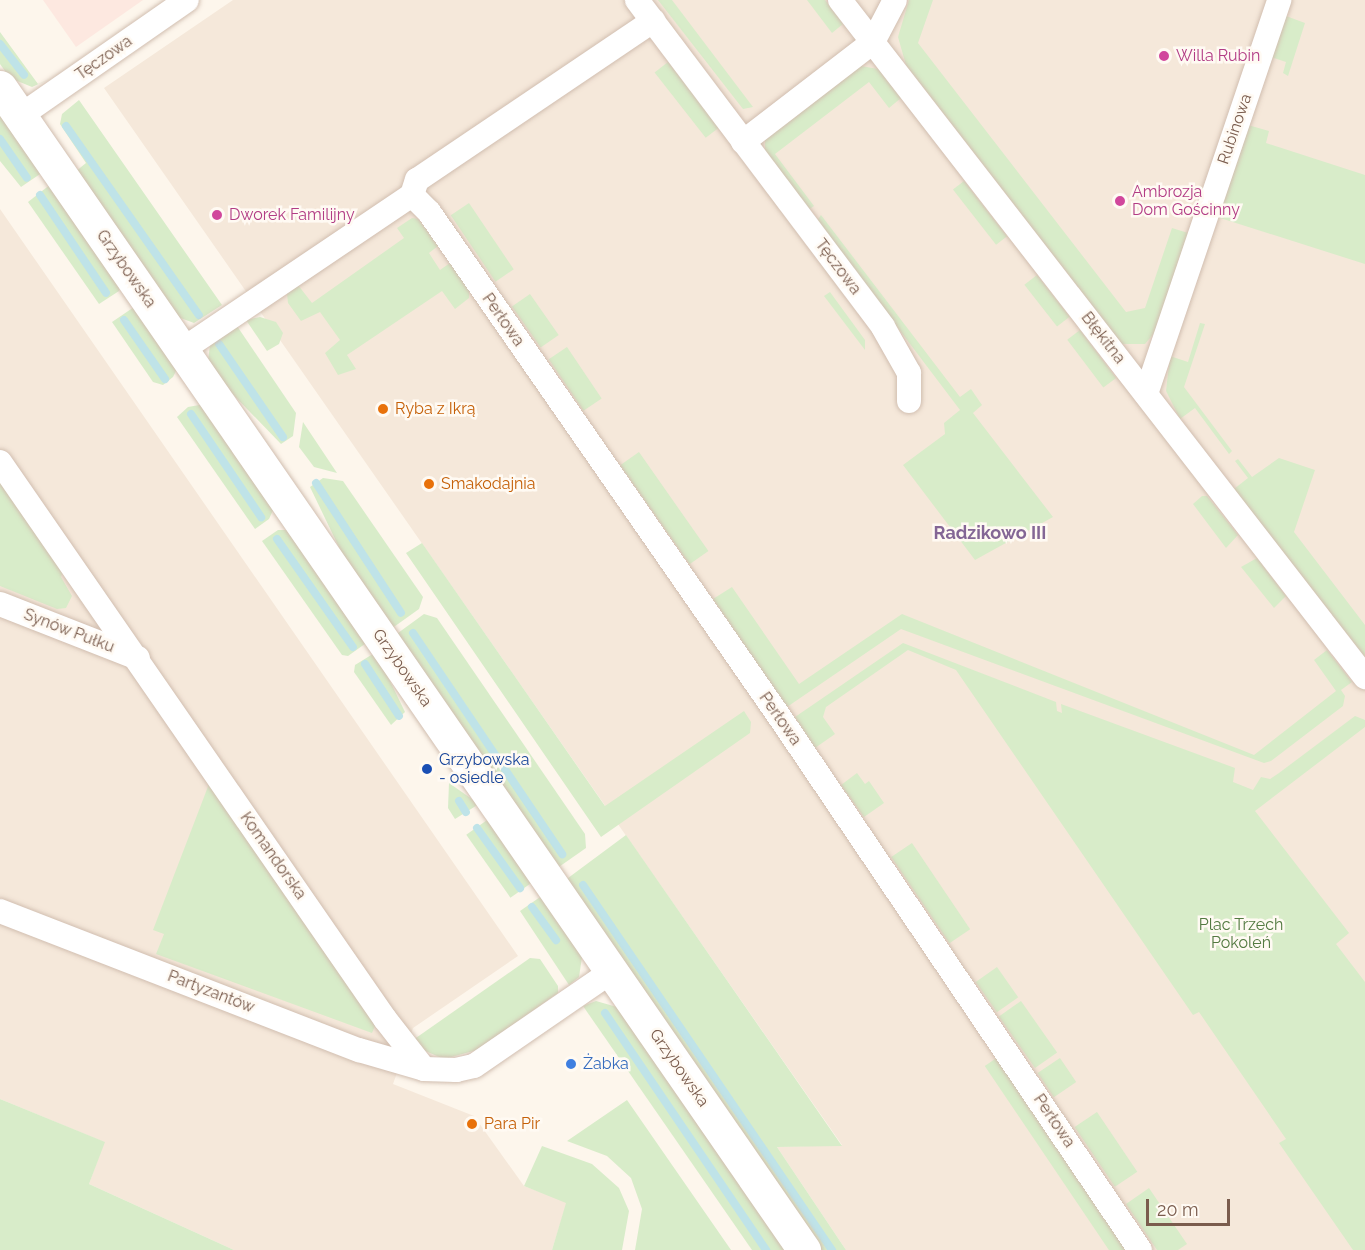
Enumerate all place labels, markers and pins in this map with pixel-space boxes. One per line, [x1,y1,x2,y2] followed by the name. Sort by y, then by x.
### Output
[1176,46,1260,66] place label: Willa Rubin
[1157,49,1171,63] marker: Willa Rubin
[1132,182,1240,220] place label: Ambrozja Dom Gościnny
[1113,194,1127,208] marker: Ambrozja Dom Gościnny
[229,205,355,225] place label: Dworek Familijny
[210,208,224,222] marker: Dworek Familijny
[395,399,475,419] place label: Ryba z Ikrą
[376,402,390,416] marker: Ryba z Ikrą
[441,474,536,494] place label: Smakodajnia
[422,477,436,491] marker: Smakodajnia
[439,750,529,788] place label: Grzybowska - osiedle
[420,762,434,776] marker: Grzybowska - osiedle
[583,1054,629,1074] place label: Żabka
[564,1057,578,1071] marker: Żabka
[484,1114,540,1134] place label: Para Pir
[465,1117,479,1131] marker: Para Pir

